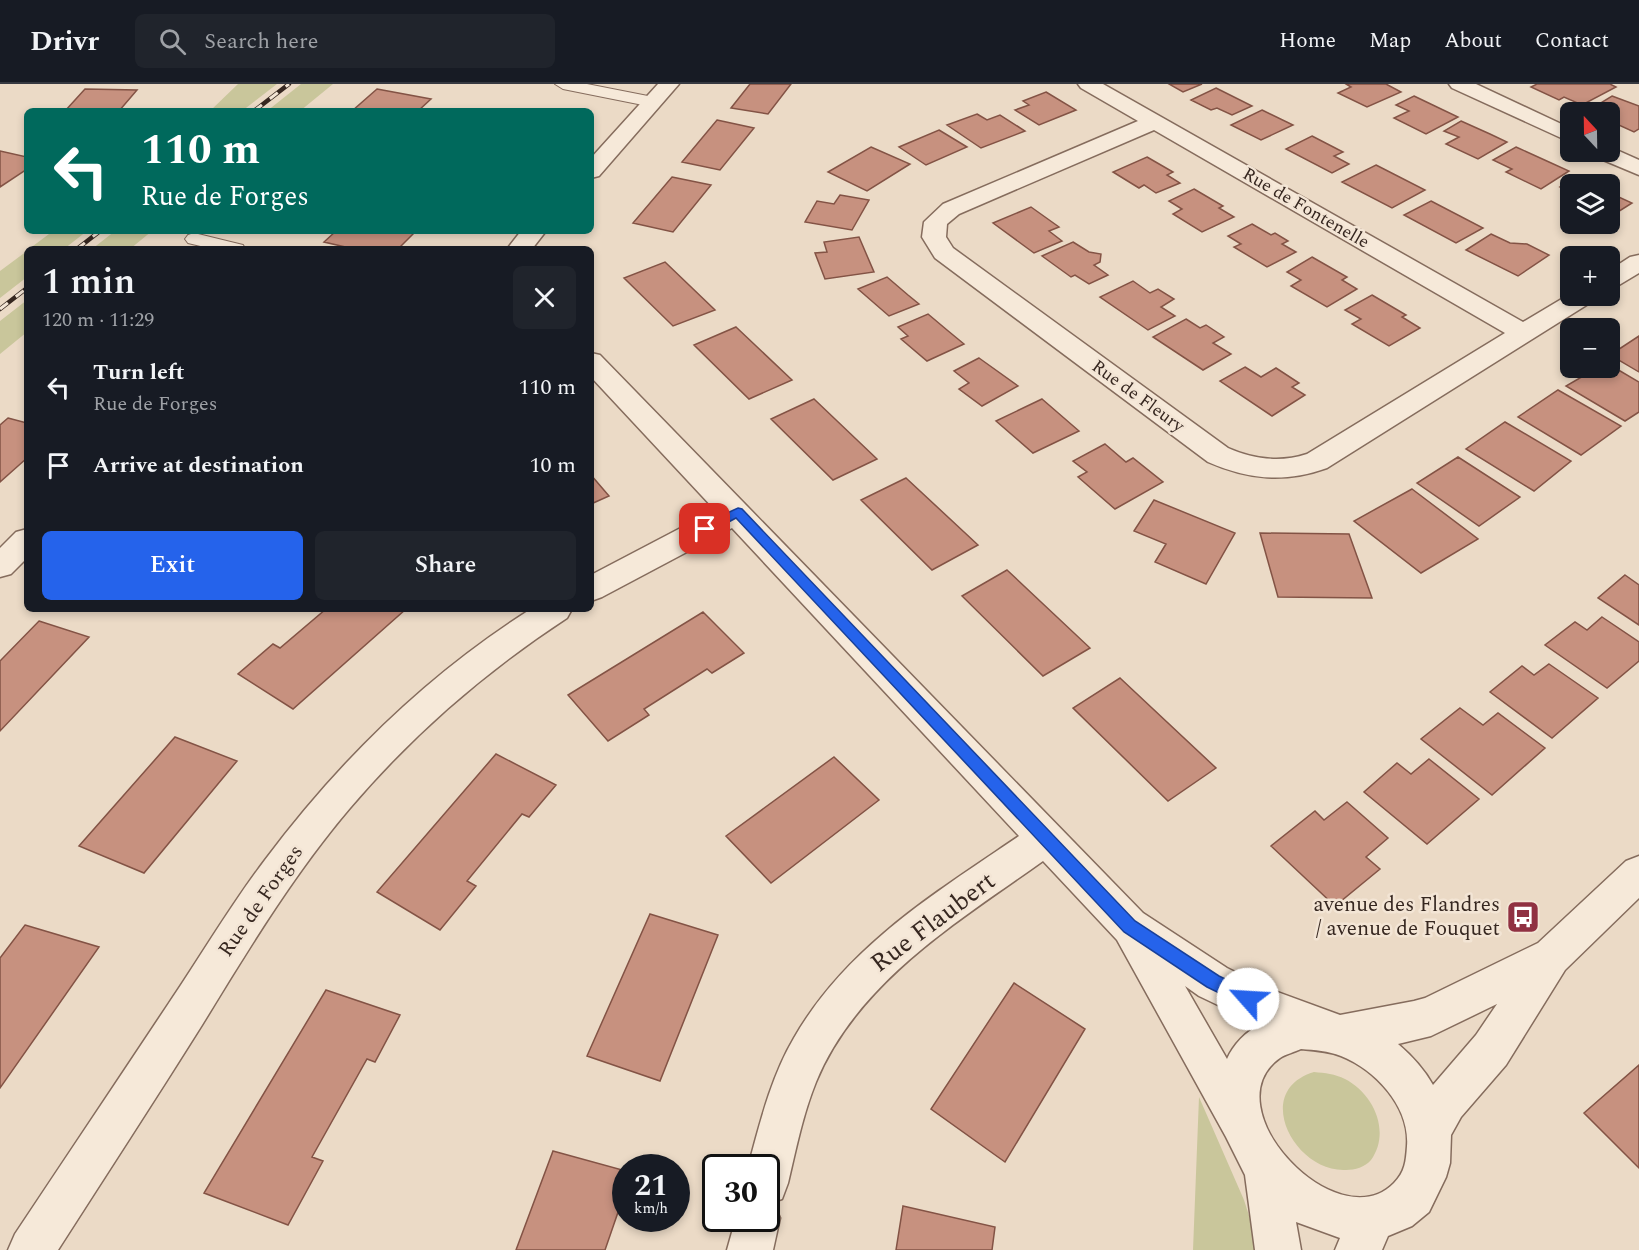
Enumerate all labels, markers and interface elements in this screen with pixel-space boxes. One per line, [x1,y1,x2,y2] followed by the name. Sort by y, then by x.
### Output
[135,14,555,68] search box
[30,20,99,63] text: Drivr
[156,25,189,58] icon: search
[204,25,318,58] text: Search here
[1279,25,1336,57] text: Home
[1369,25,1411,57] text: Map
[1444,25,1502,57] text: About
[1535,25,1609,57] text: Contact
[1560,102,1620,162] north arrow
[1560,102,1620,378] map controls
[141,119,260,182] text: 110 m
[42,132,120,210] icon: left
[1237,161,1375,255] street label: Rue de Fontenelle
[1560,174,1620,234] button: layers
[141,176,309,218] text: Rue de Forges
[1560,246,1620,306] button: +
[42,255,135,310] text: 1 min
[513,266,576,329] button: close
[42,305,154,335] text: 120 m · 11:29
[1560,318,1620,378] button: −
[1086,353,1191,440] street label: Rue de Fleury
[93,356,185,389] text: Turn left
[42,371,75,404] icon: left
[519,371,576,404] text: 110 m
[93,389,217,419] text: Rue de Forges
[42,449,75,482] icon: arrive
[93,449,304,482] text: Arrive at destination
[530,449,576,482] text: 10 m
[679,503,730,554] pin
[688,512,721,545] icon: arrive
[42,531,303,600] button: Exit
[315,531,576,600] button: Share
[210,838,312,964] street label: Rue de Forges
[862,861,1004,983] street label: Rue Flaubert
[1313,889,1500,945] place label: avenue des Flandres / avenue de Fouquet
[1505,899,1541,935] bus stop icon: avenue des Flandres / avenue de Fouquet
[1216,967,1280,1031] position arrow
[702,1154,780,1232] speed limit sign: 30
[634,1163,668,1209] text: 21
[634,1197,668,1220] text: km/h

